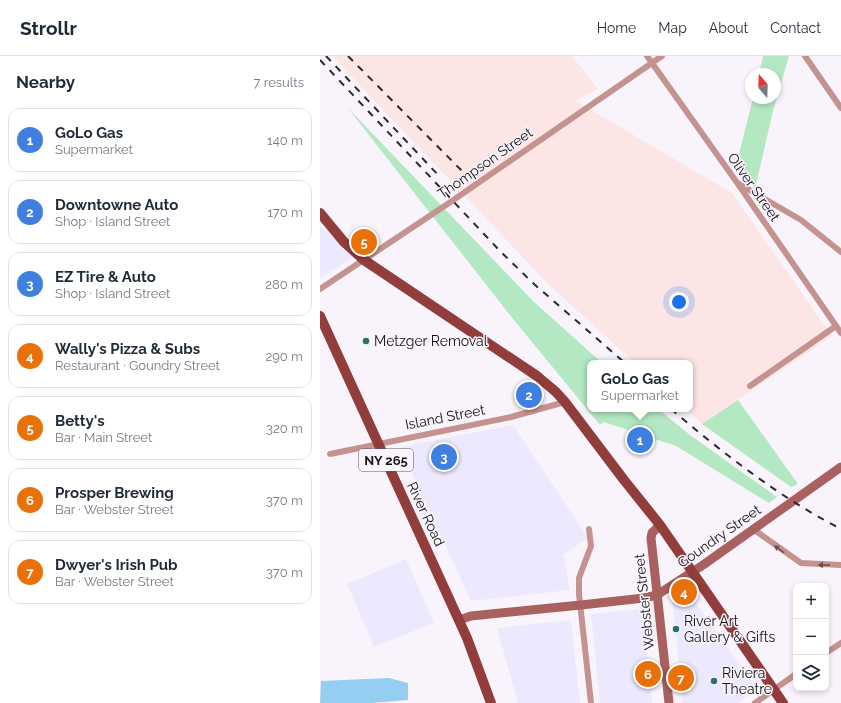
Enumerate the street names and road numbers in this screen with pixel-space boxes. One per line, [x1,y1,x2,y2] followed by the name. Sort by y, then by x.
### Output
[434,124,536,202] street label: Thompson Street
[725,150,784,225] street label: Oliver Street
[404,401,487,433] street label: Island Street
[359,449,413,471] road number: NY 265
[404,479,448,549] street label: River Road
[674,501,764,571] street label: Goundry Street
[631,553,657,651] street label: Webster Street

